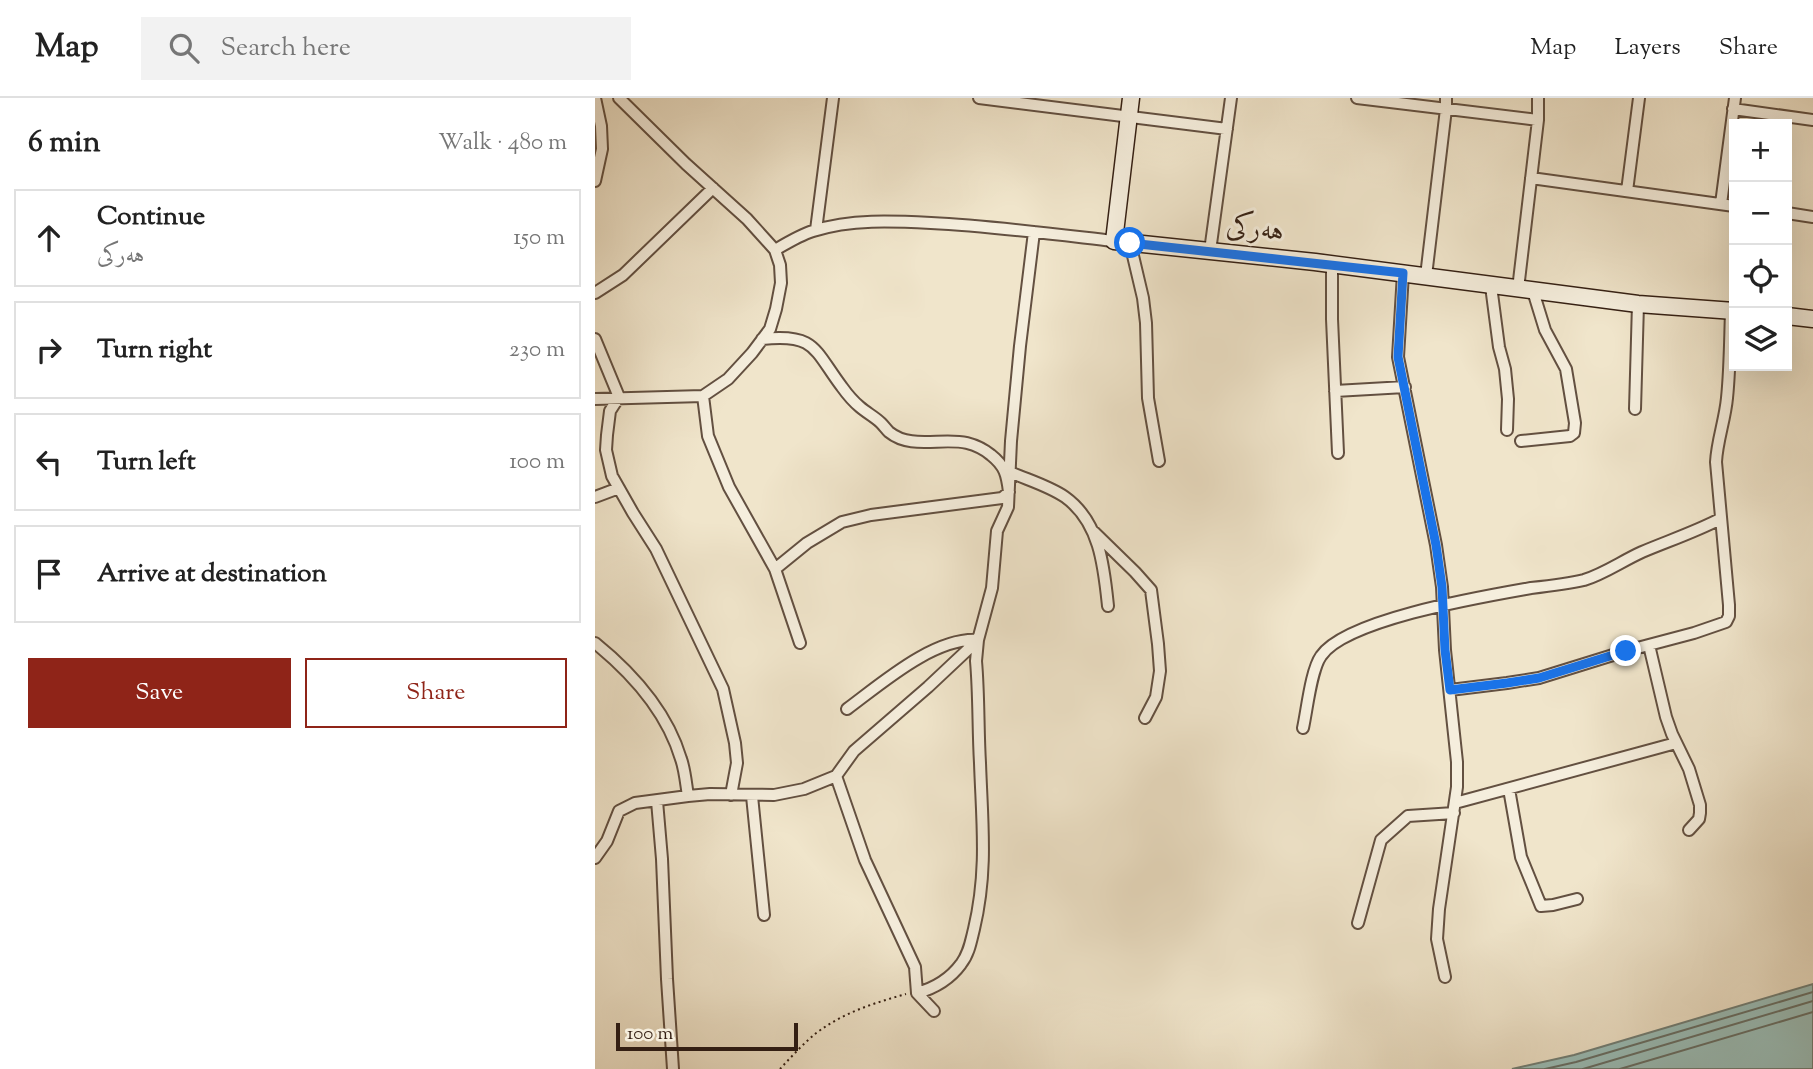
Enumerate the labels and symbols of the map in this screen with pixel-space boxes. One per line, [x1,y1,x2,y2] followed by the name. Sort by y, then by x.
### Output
[1224,207,1286,253] street label: هەرکی
[1114,227,1145,258] route start
[1610,635,1641,666] route end
[616,1020,798,1052] scale bar

